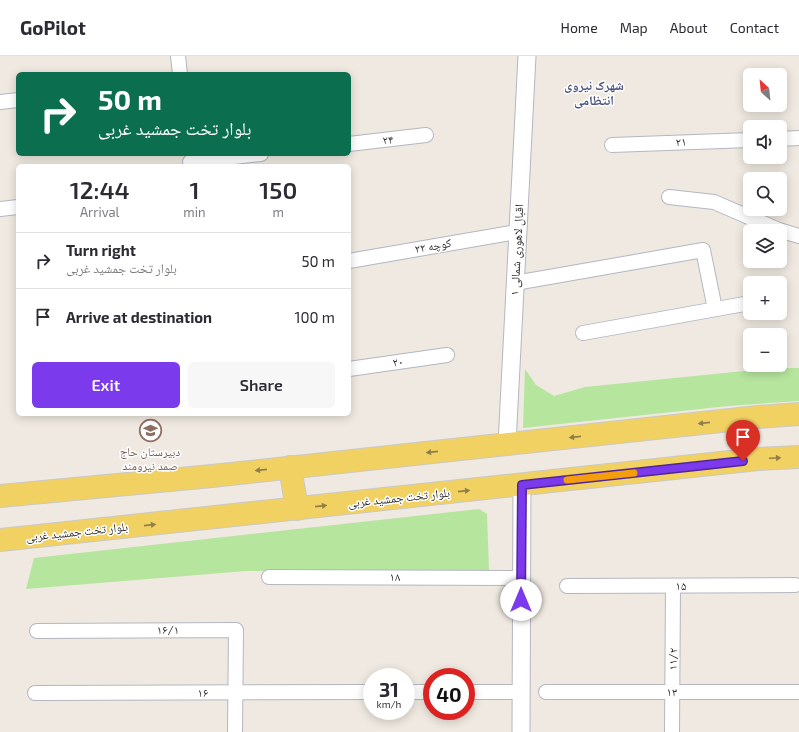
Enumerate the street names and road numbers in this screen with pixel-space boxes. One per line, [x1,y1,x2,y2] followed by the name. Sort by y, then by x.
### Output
[382,131,394,147] street label: ۲۴
[675,134,687,148] street label: ۲۱
[507,204,527,296] street label: اقبال لاهوری شمالی ۱
[413,235,452,256] street label: کوچه ۲۲
[391,353,404,369] street label: ۲۰
[347,485,451,511] street label: بلوار تخت جمشید غربی
[25,519,129,545] street label: بلوار تخت جمشید غربی
[390,569,401,583] street label: ۱۸
[676,578,686,592] street label: ۱۵
[157,622,179,636] street label: ۱۶/۱
[665,648,679,670] street label: ۱۱/۲
[667,684,677,698] street label: ۱۳
[198,685,208,699] street label: ۱۶

